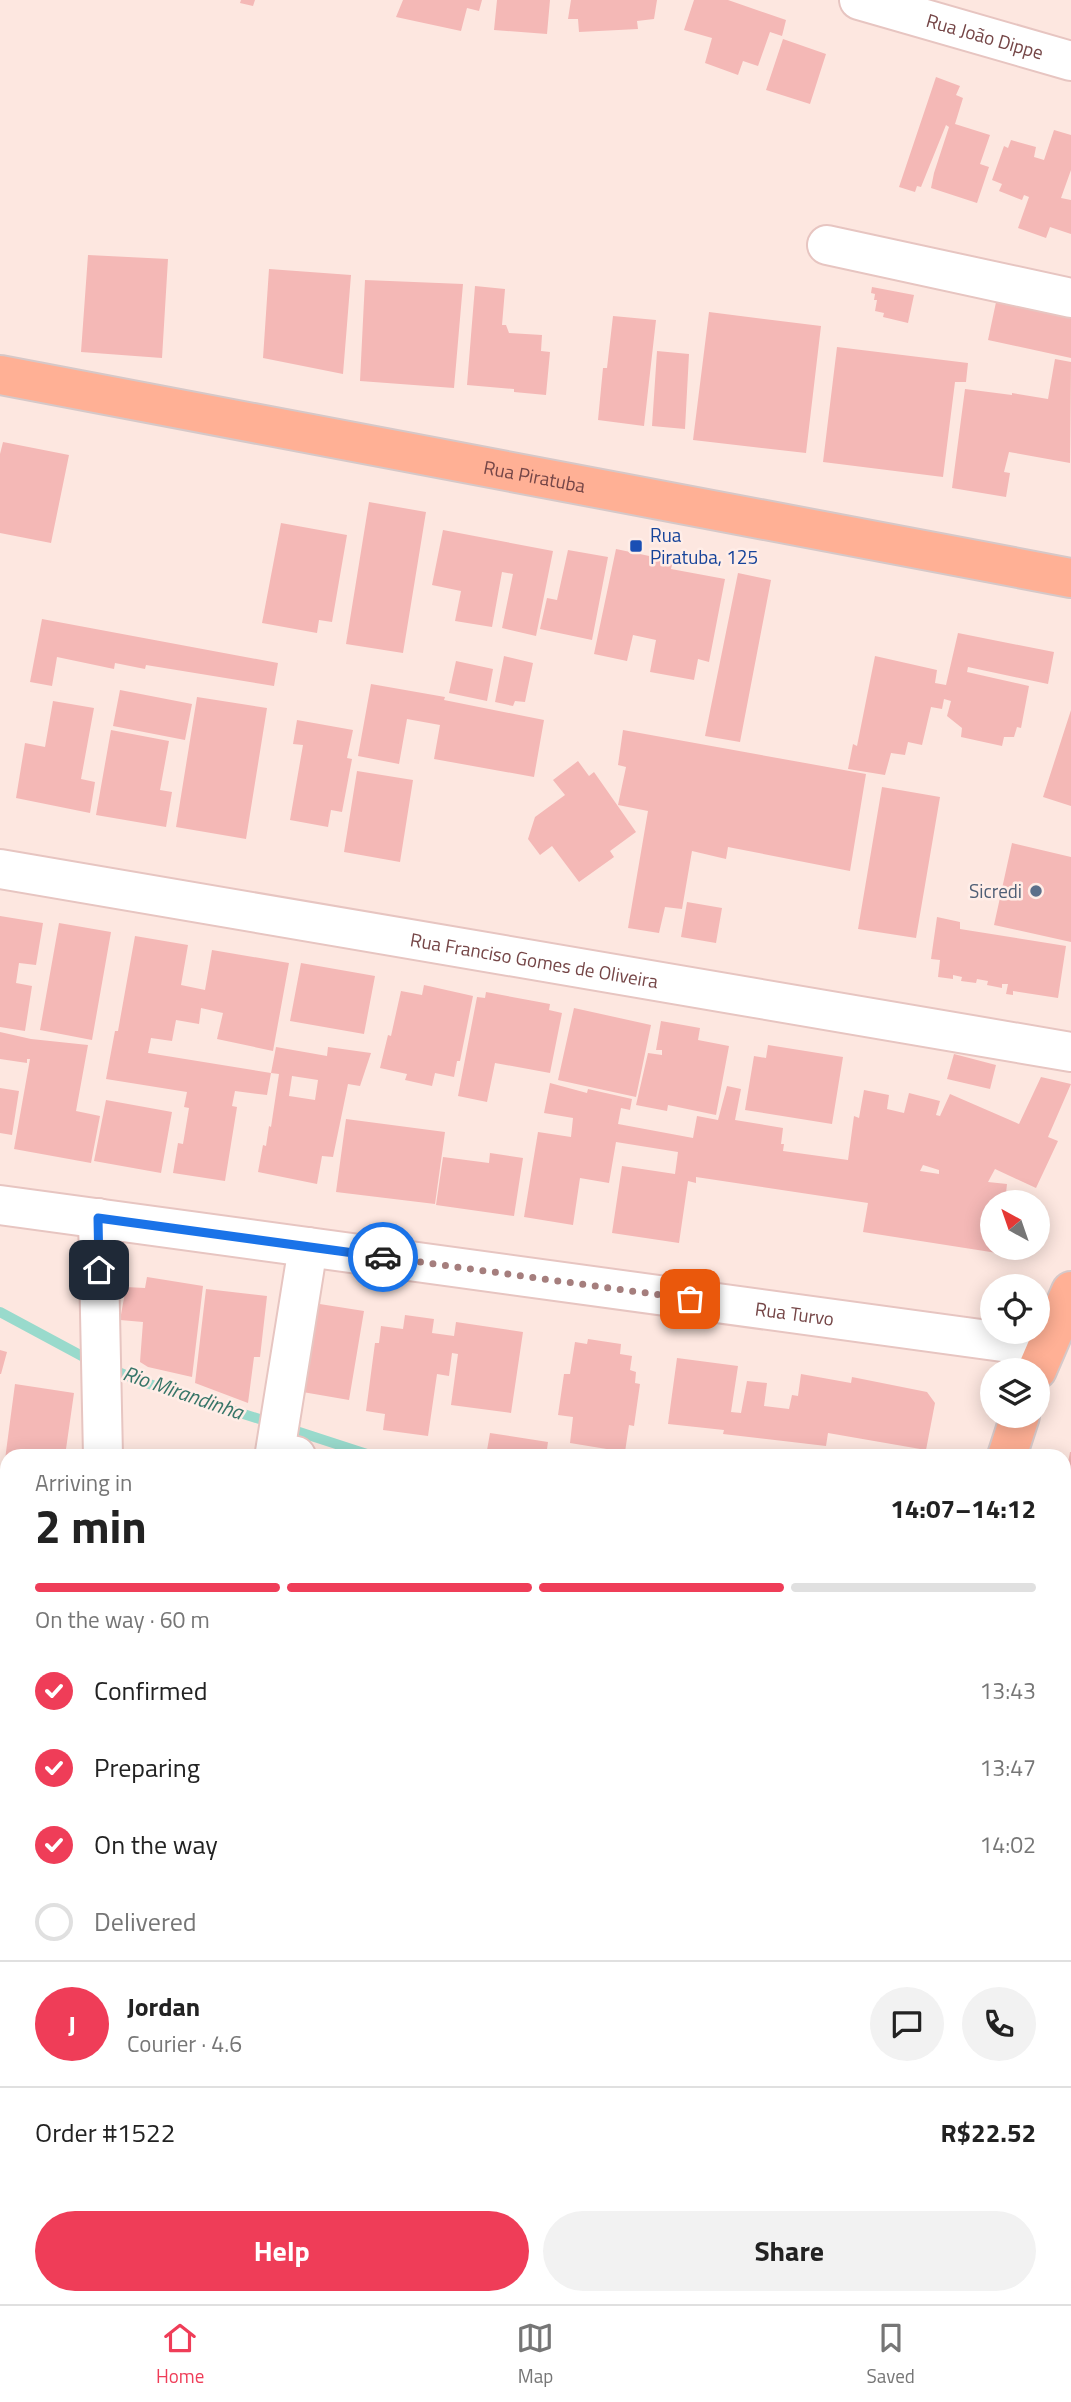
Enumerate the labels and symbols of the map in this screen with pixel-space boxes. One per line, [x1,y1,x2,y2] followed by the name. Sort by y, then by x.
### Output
[923,5,1047,66] street label: Rua João Dippe
[481,452,588,500] street label: Rua Piratuba
[650,520,758,571] place label: Rua Piratuba, 125
[628,538,644,554] marker: Rua Piratuba, 125
[969,876,1022,905] place label: Sicredi
[1028,883,1044,899] marker: Sicredi
[408,924,661,995] street label: Rua Franciso Gomes de Oliveira
[980,1190,1050,1260] north arrow
[348,1222,418,1292] courier
[69,1240,129,1300] pin
[660,1269,720,1329] pin
[753,1293,836,1333] street label: Rua Turvo
[119,1357,249,1428] water label: Rio Mirandinha

